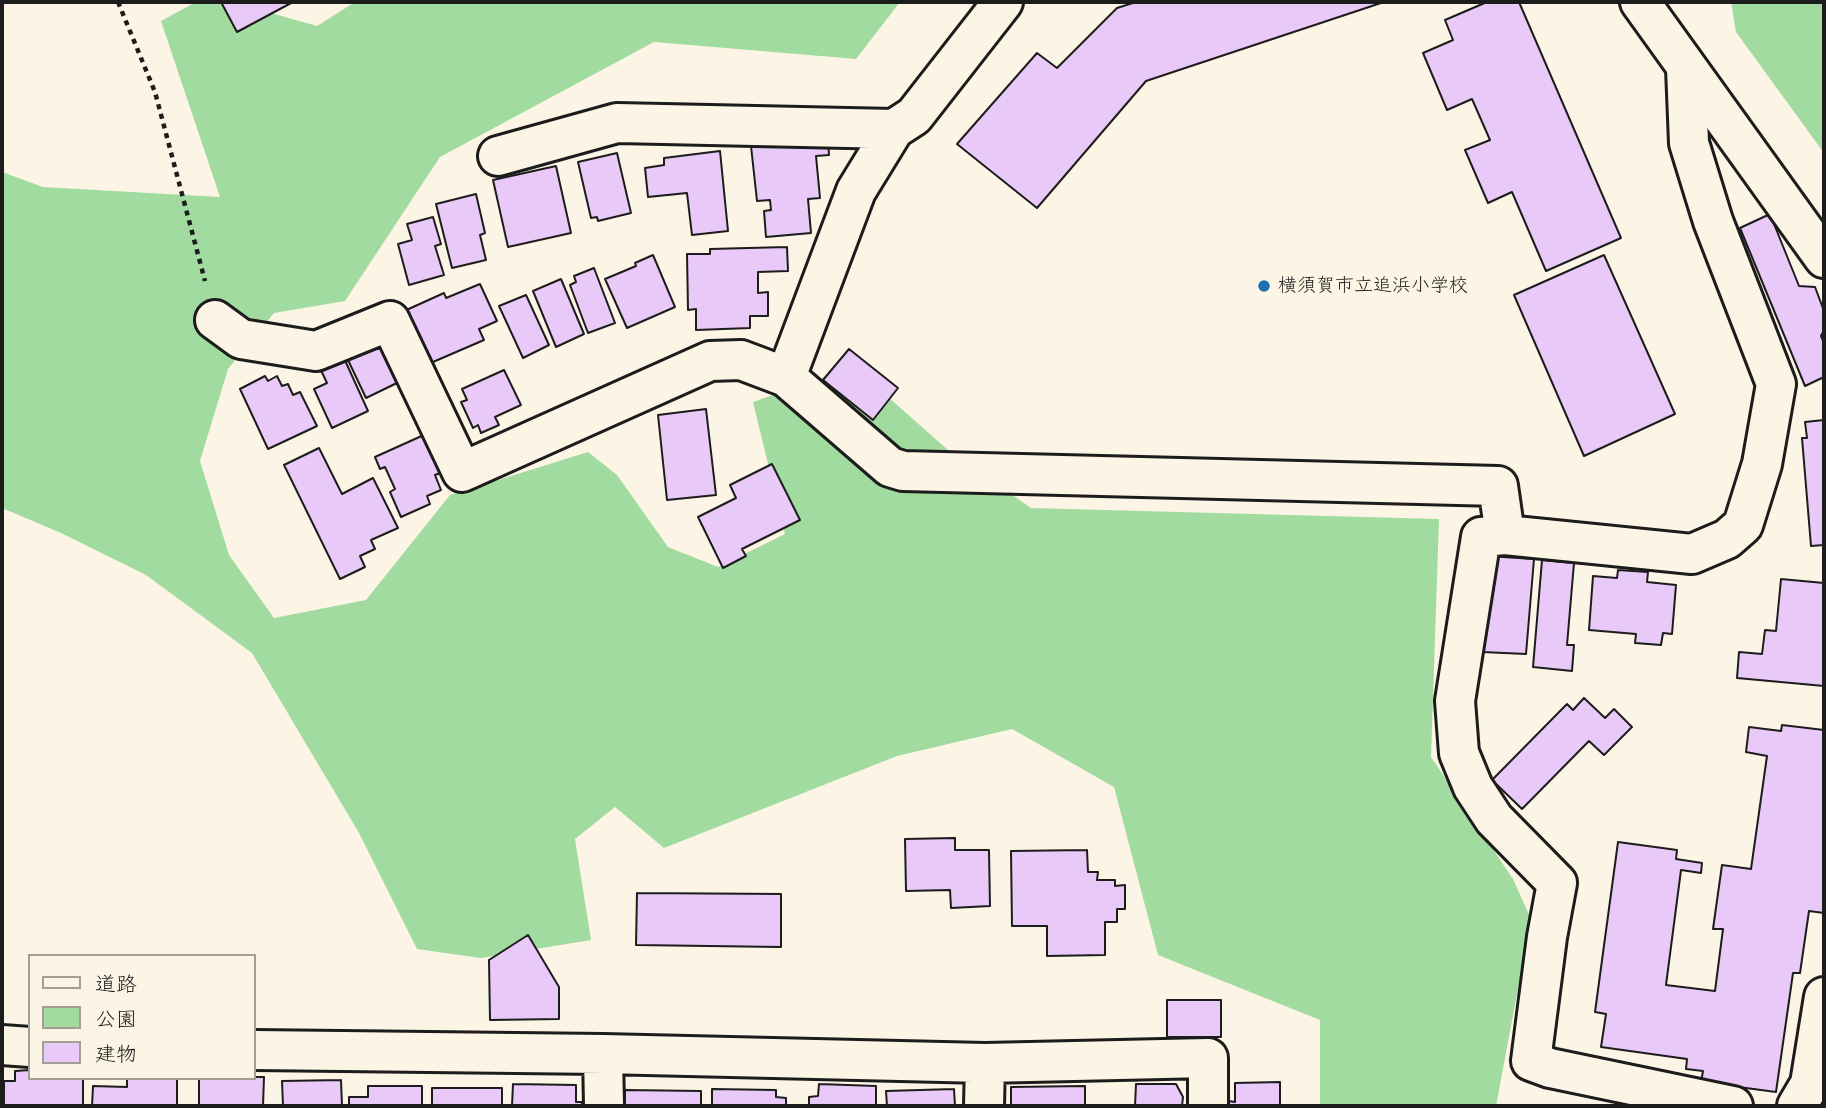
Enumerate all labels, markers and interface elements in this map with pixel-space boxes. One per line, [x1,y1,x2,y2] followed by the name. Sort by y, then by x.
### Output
[1278,275,1468,297] place label: 横須賀市立追浜小学校
[1256,278,1272,294] marker: 横須賀市立追浜小学校
[28,954,256,1080] legend
[95,971,137,998] text: 道路
[95,1006,137,1033] text: 公園
[95,1041,137,1068] text: 建物

